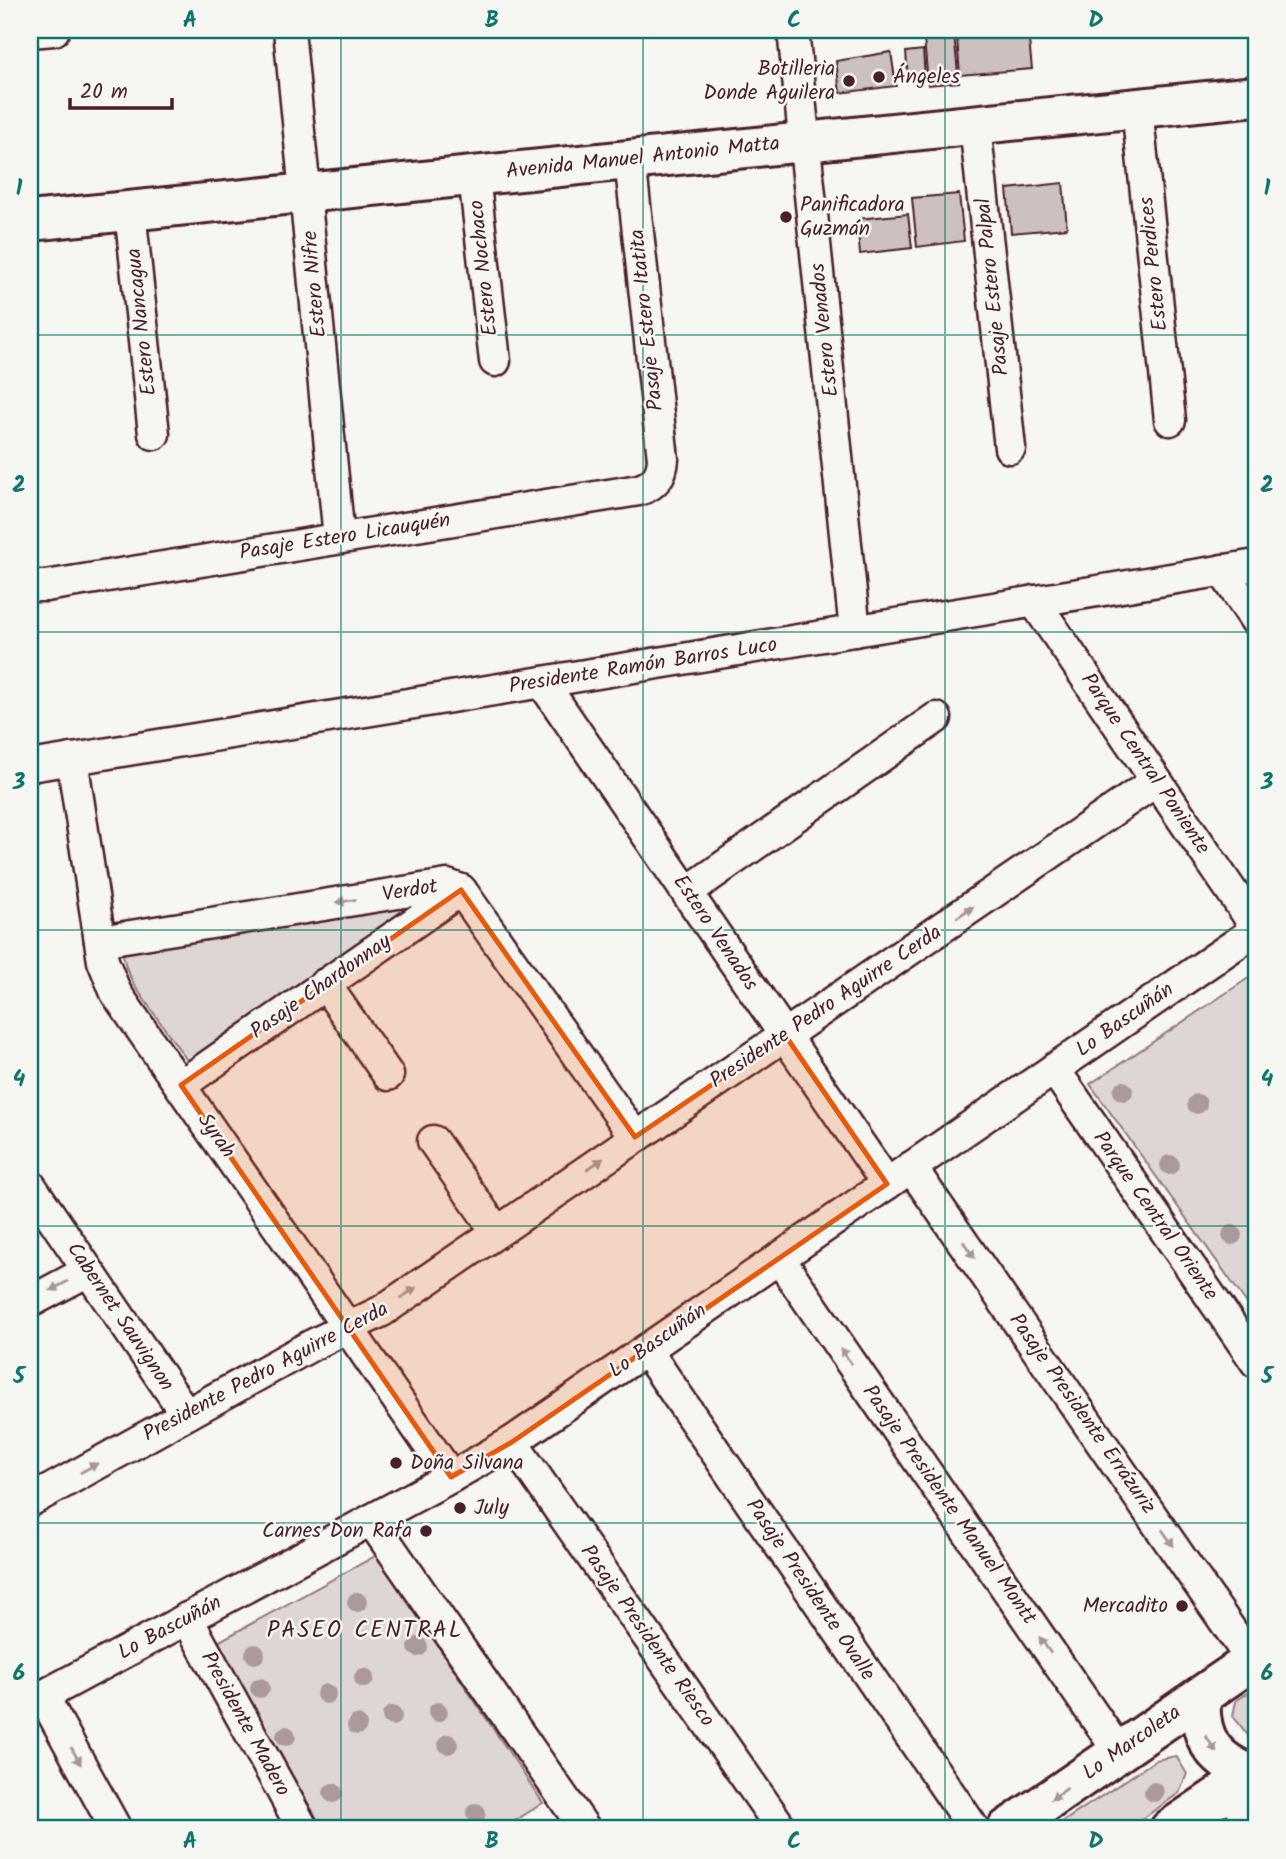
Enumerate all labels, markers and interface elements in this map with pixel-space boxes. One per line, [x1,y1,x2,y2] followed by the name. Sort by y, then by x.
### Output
[183,3,197,39] text: A
[485,3,499,39] text: B
[787,3,801,39] text: C
[1088,3,1104,39] text: D
[703,53,835,110] place label: Botilleria Donde Aguilera
[893,61,960,94] place label: Ángeles
[70,66,172,110] scale bar
[871,69,887,85] marker: Ángeles
[841,73,857,89] marker: Botilleria Donde Aguilera
[80,76,128,109] text: 20 m
[505,127,781,189] street label: Avenida Manuel Antonio Matta
[16,171,23,207] text: 1
[1264,171,1271,207] text: 1
[800,189,905,246] place label: Panificadora Guzmán
[1131,195,1177,333] street label: Estero Perdices
[967,197,1019,377] street label: Pasaje Estero Palpal
[460,198,508,338] street label: Estero Nochaco
[778,209,794,225] marker: Panificadora Guzmán
[621,228,673,412] street label: Pasaje Estero Itatita
[294,229,336,339] street label: Estero Nifre
[118,247,166,397] street label: Estero Nancagua
[802,261,848,399] street label: Estero Venados
[12,468,26,504] text: 2
[1260,468,1274,504] text: 2
[237,504,453,570] street label: Pasaje Estero Licauquén
[506,628,780,704] street label: Presidente Ramón Barros Luco
[1072,666,1219,862] street label: Parque Central Poniente
[12,765,26,801] text: 3
[1260,765,1274,801] text: 3
[664,868,766,998] street label: Estero Venados
[380,870,441,912] street label: Verdot
[335,896,357,907] one-way arrow
[956,905,974,919] one-way arrow
[703,917,949,1097] street label: Presidente Pedro Aguirre Cerda
[244,926,399,1048] street label: Pasaje Chardonnay
[1069,974,1181,1066] street label: Lo Bascuñán
[13,1062,26,1098] text: 4
[1261,1062,1274,1098] text: 4
[188,1106,244,1166] street label: Syrah
[1084,1124,1226,1308] street label: Parque Central Oriente
[585,1158,605,1171] one-way arrow
[58,1236,182,1398] street label: Cabernet Sauvignon
[962,1241,976,1259] one-way arrow
[49,1281,69,1292] one-way arrow
[399,1286,417,1300] one-way arrow
[137,1293,395,1451] street label: Presidente Pedro Aguirre Cerda
[602,1295,714,1387] street label: Lo Bascuñán
[1000,1307,1164,1521] street label: Pasaje Presidente Errázuriz
[839,1347,853,1365] one-way arrow
[12,1359,27,1395] text: 5
[1260,1359,1275,1395] text: 5
[853,1378,1045,1632] street label: Pasaje Presidente Manuel Montt
[410,1447,524,1480] place label: Doña Silvana
[388,1455,404,1471] marker: Doña Silvana
[80,1462,99,1474] one-way arrow
[474,1492,509,1525] place label: July
[737,1492,884,1688] street label: Pasaje Presidente Ovalle
[452,1500,468,1516] marker: July
[262,1515,412,1548] place label: Carnes Don Rafa
[418,1523,434,1539] marker: Carnes Don Rafa
[1161,1528,1174,1548] one-way arrow
[571,1538,723,1734] street label: Pasaje Presidente Riesco
[112,1587,228,1669] street label: Lo Bascuñán
[1083,1590,1168,1623] place label: Mercadito
[1174,1598,1190,1614] marker: Mercadito
[267,1613,463,1649] district label: PASEO CENTRAL
[1038,1636,1052,1654] one-way arrow
[191,1645,299,1803] street label: Presidente Madero
[13,1656,25,1692] text: 6
[1261,1656,1273,1692] text: 6
[1076,1697,1188,1789] street label: Lo Marcoleta
[1205,1735,1218,1754] one-way arrow
[70,1746,82,1765] one-way arrow
[1050,1787,1068,1801] one-way arrow
[183,1824,197,1859] text: A
[485,1824,499,1859] text: B
[787,1824,801,1859] text: C
[1088,1824,1104,1859] text: D

